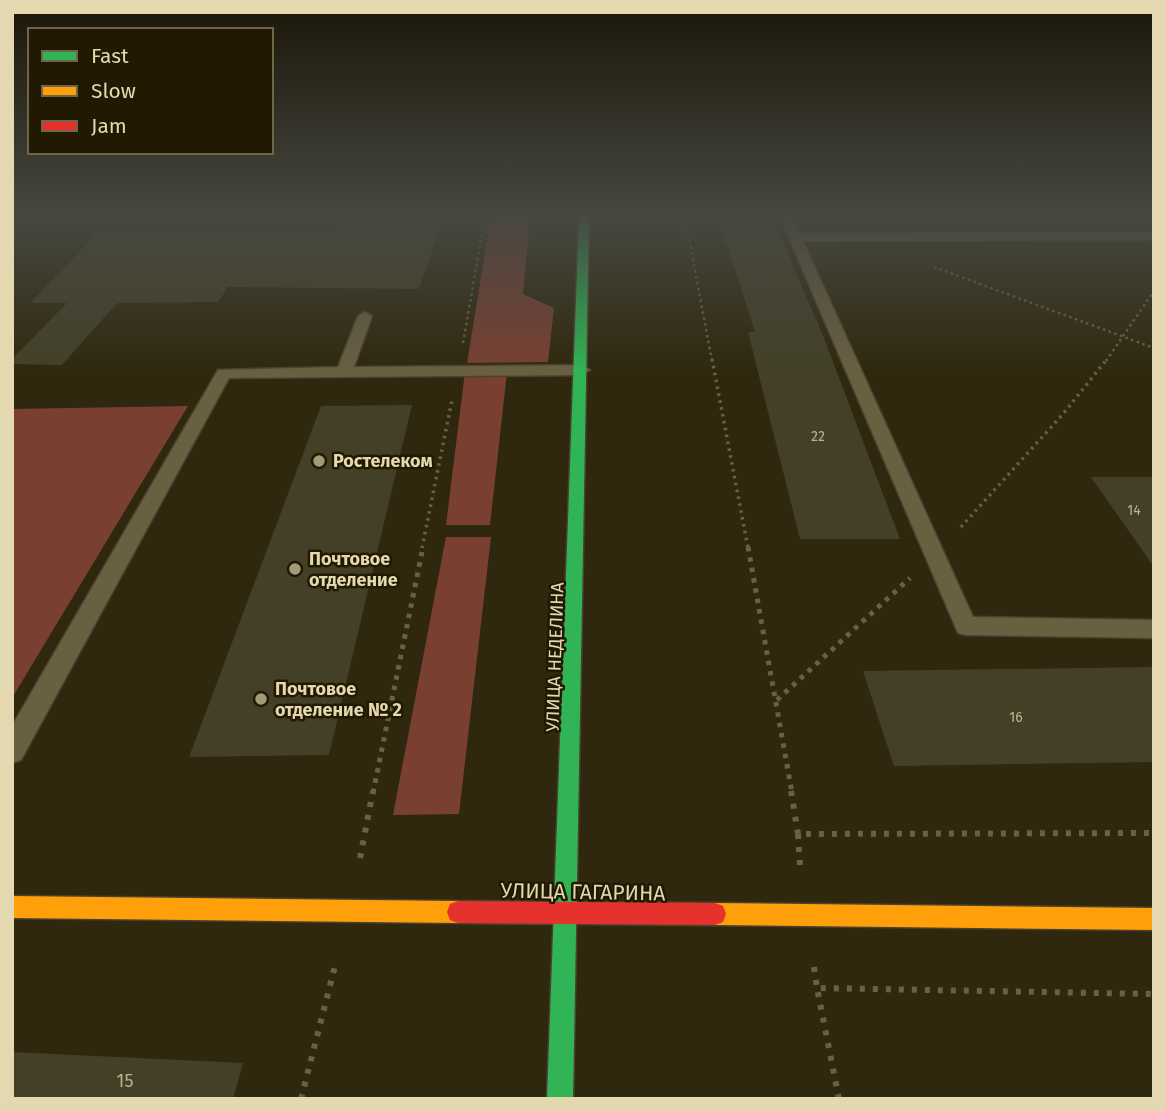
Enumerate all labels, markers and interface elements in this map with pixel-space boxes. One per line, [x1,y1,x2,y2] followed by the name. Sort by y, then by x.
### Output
[28,28,273,154] legend
[91,43,129,69] text: Fast
[91,78,136,104] text: Slow
[91,113,127,139] text: Jam
[811,428,825,445] house number: 22
[333,450,433,472] place label: Ростелеком
[311,453,327,469] marker: Ростелеком
[1127,502,1141,519] house number: 14
[309,548,398,591] place label: Почтовое отделение
[287,561,303,577] marker: Почтовое отделение
[541,581,569,732] street label: УЛИЦА НЕДЕЛИНА
[275,678,402,721] place label: Почтовое отделение № 2
[253,691,269,707] marker: Почтовое отделение № 2
[1009,709,1023,726] house number: 16
[500,878,666,906] street label: УЛИЦА ГАГАРИНА
[117,1070,133,1092] house number: 15

